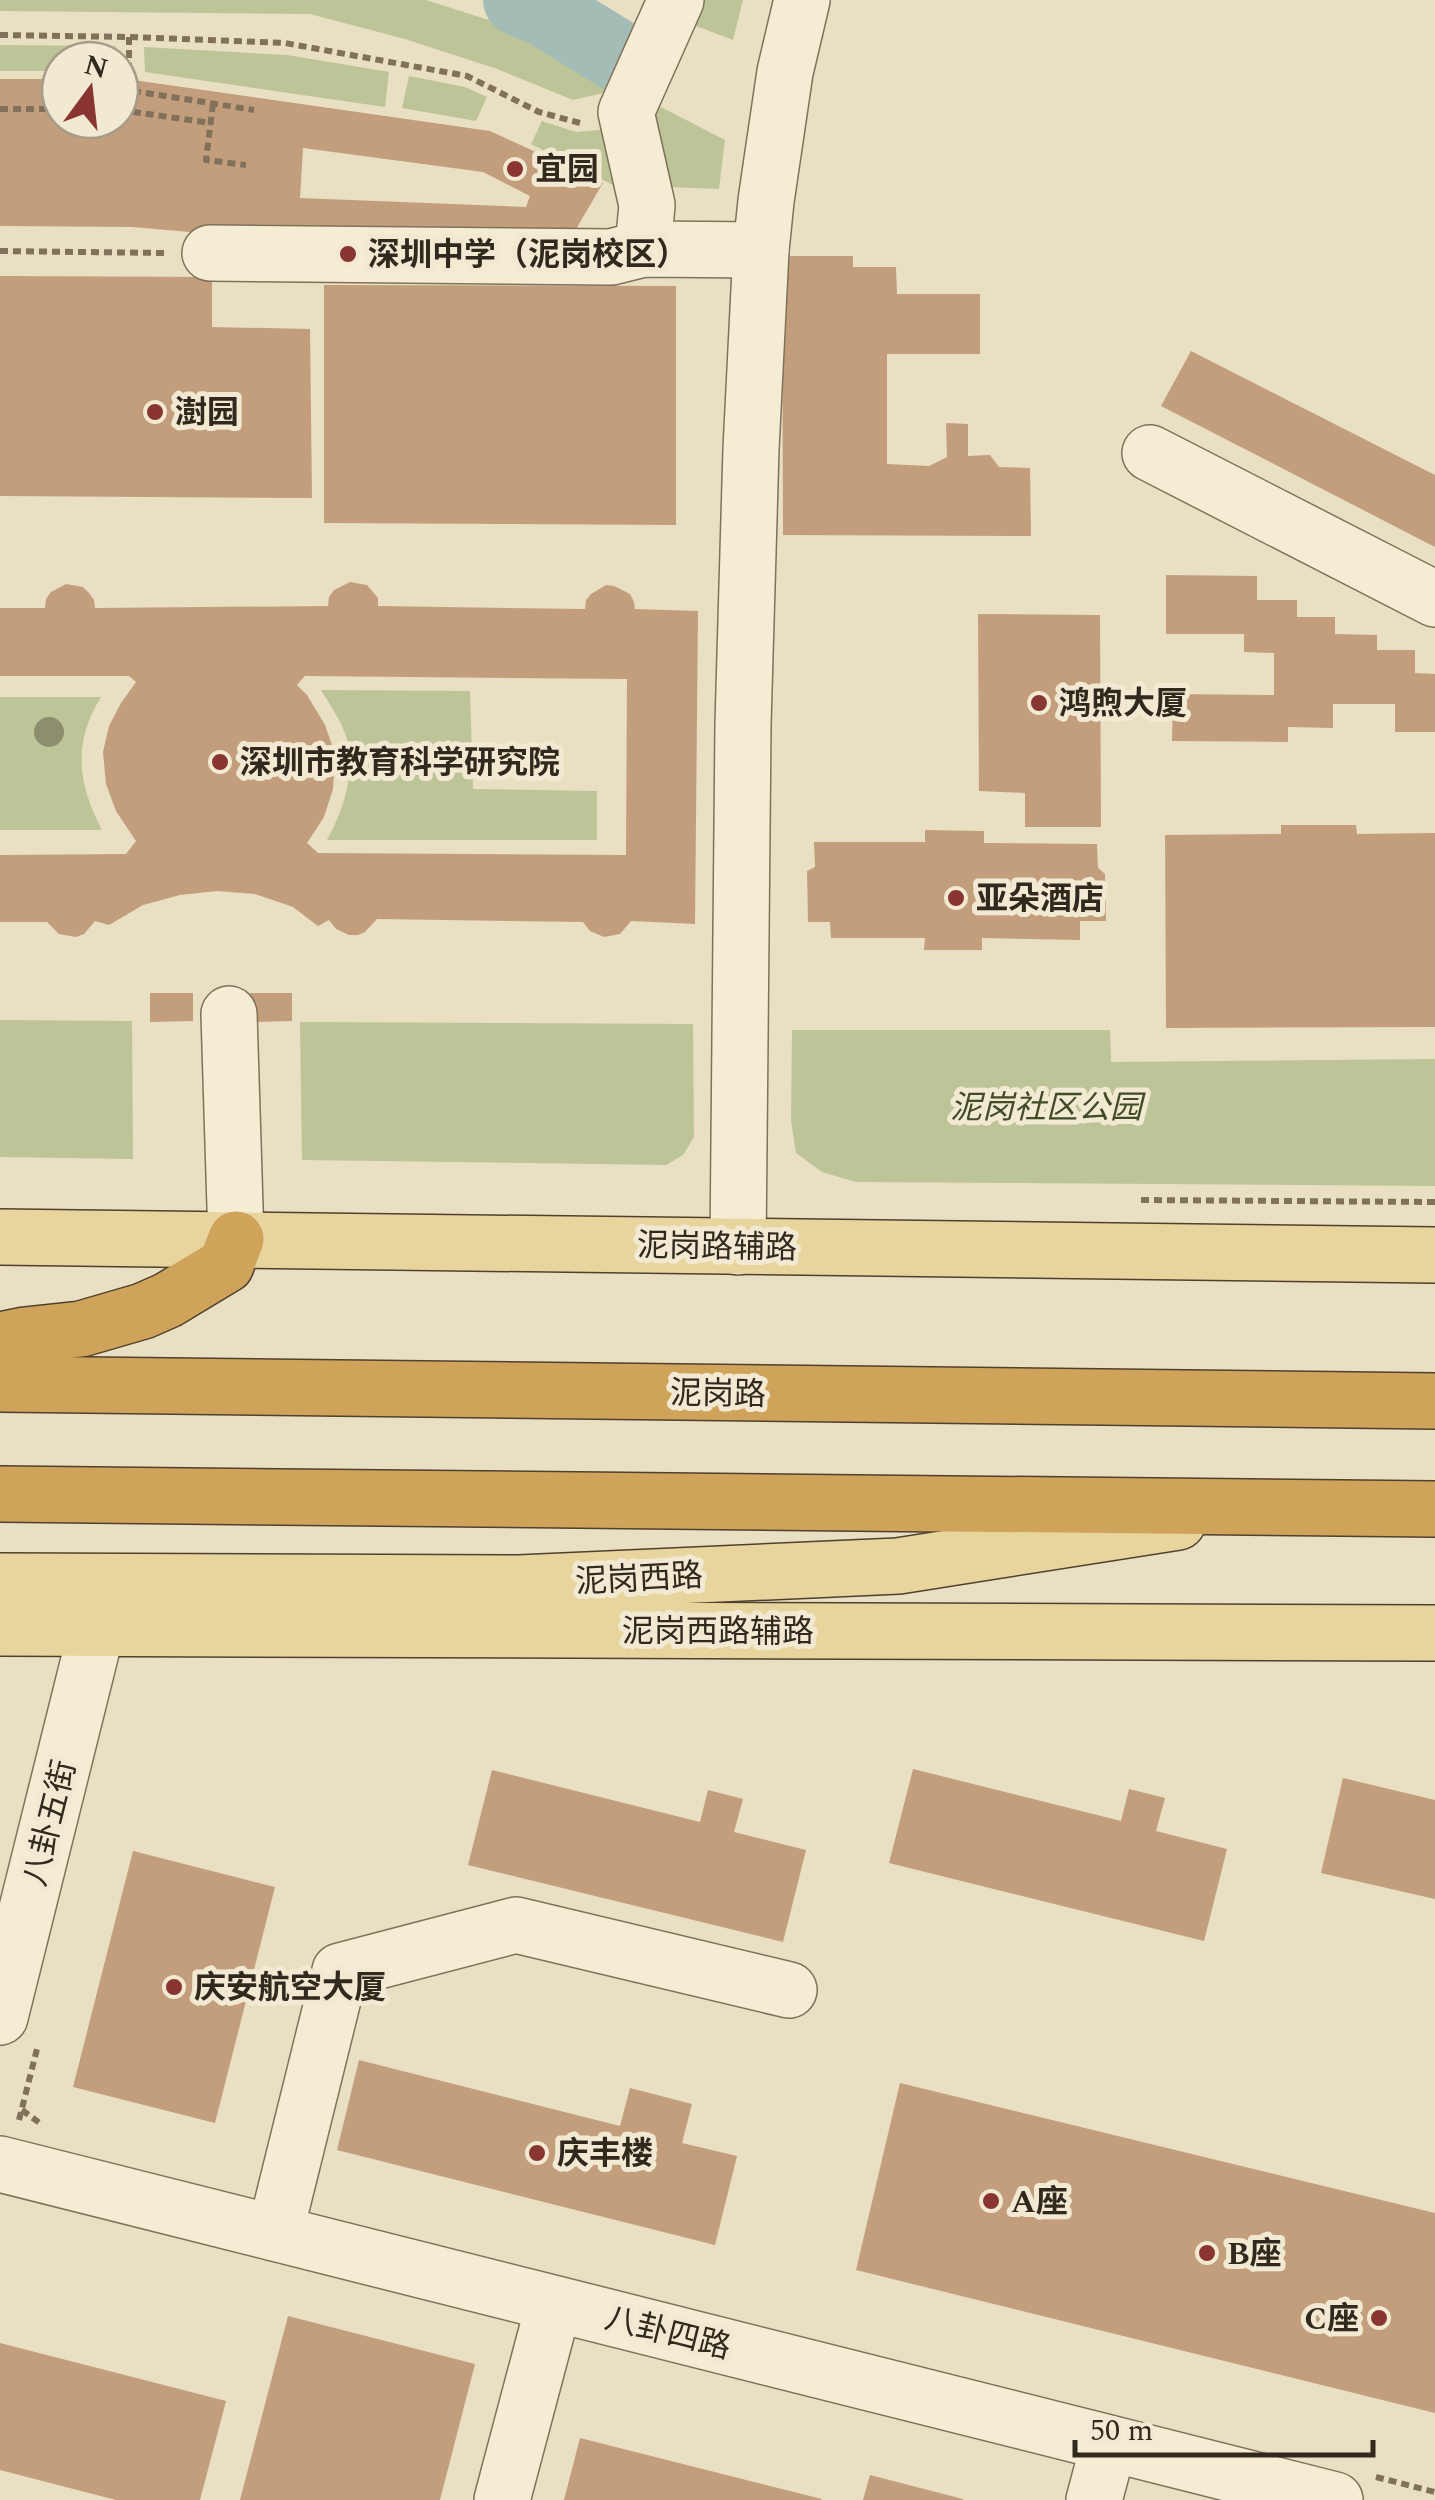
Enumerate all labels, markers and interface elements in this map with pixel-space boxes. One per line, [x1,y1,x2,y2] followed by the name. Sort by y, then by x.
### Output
[40,40,140,140] north arrow
[79,44,113,91] text: N
[535,146,599,195] place label: 宜园
[504,158,526,180] marker: 宜园
[368,231,688,280] place label: 深圳中学（泥岗校区）
[337,243,359,265] marker: 深圳中学（泥岗校区）
[175,389,239,438] place label: 澍园
[144,401,166,423] marker: 澍园
[1059,680,1187,729] place label: 鸿煦大厦
[1028,692,1050,714] marker: 鸿煦大厦
[240,739,560,788] place label: 深圳市教育科学研究院
[209,751,231,773] marker: 深圳市教育科学研究院
[976,875,1104,924] place label: 亚朵酒店
[945,887,967,909] marker: 亚朵酒店
[950,1084,1146,1133] park label: 泥岗社区公园
[637,1222,797,1273] street label: 泥岗路辅路
[670,1369,766,1420] street label: 泥岗路
[574,1552,704,1607] street label: 泥岗西路
[622,1608,814,1657] street label: 泥岗西路辅路
[11,1755,90,1891] street label: 八卦五街
[194,1964,386,2013] place label: 庆安航空大厦
[163,1976,185,1998] marker: 庆安航空大厦
[557,2130,653,2179] place label: 庆丰楼
[526,2142,548,2164] marker: 庆丰楼
[1011,2178,1068,2227] place label: A座
[980,2190,1002,2212] marker: A座
[1227,2230,1282,2279] place label: B座
[1196,2242,1218,2264] marker: B座
[600,2294,736,2373] street label: 八卦四路
[1304,2295,1359,2344] place label: C座
[1368,2307,1390,2329] marker: C座
[1075,2395,1372,2457] scale bar
[1090,2408,1153,2454] text: 50 m

